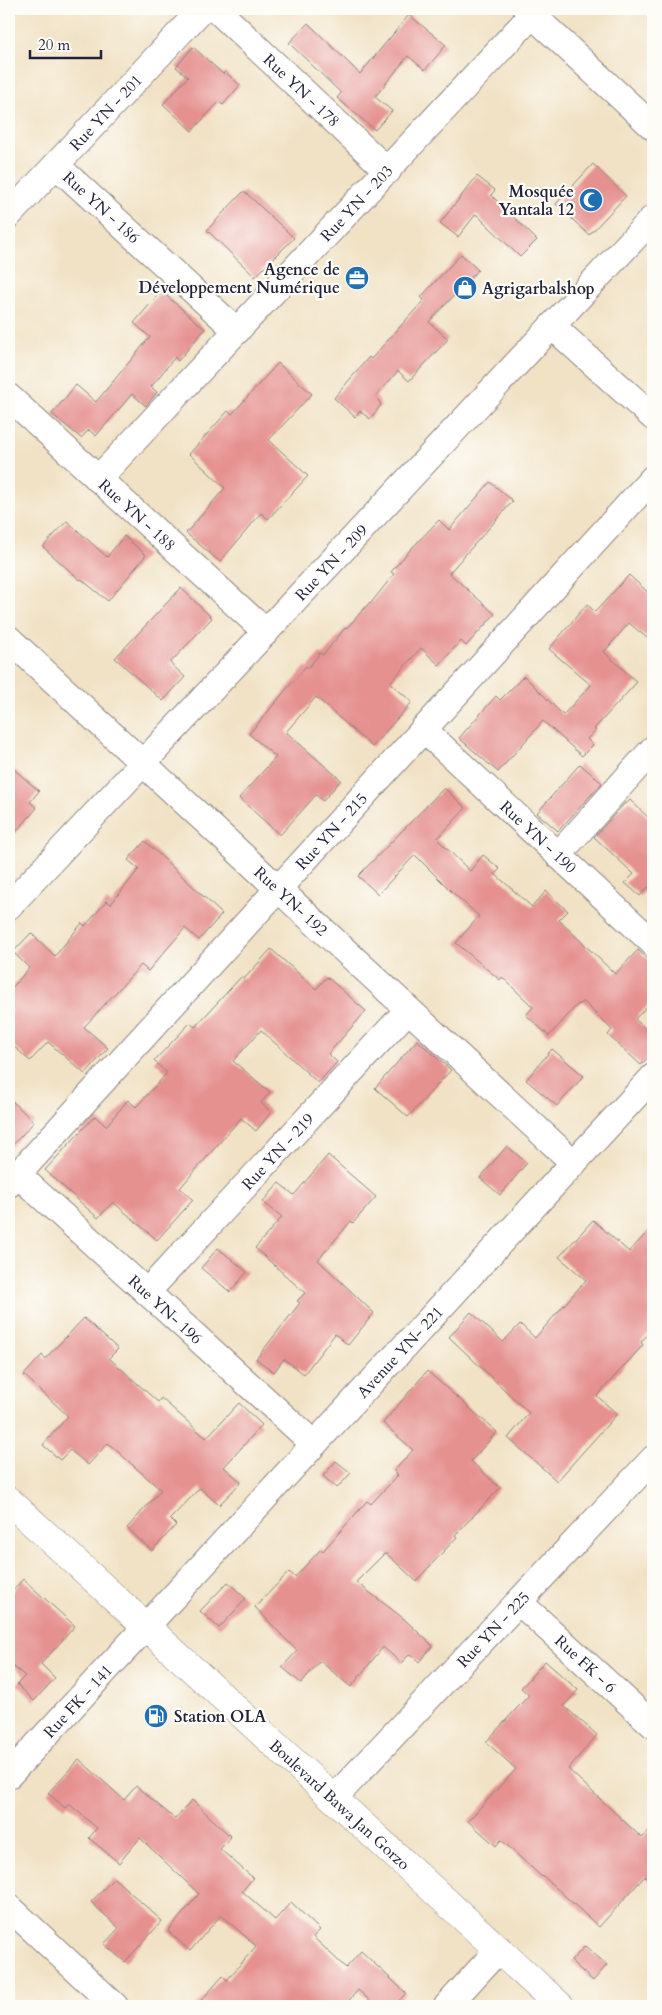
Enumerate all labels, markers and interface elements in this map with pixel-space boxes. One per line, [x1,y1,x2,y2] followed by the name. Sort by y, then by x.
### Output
[30,28,101,60] scale bar
[38,35,70,55] text: 20 m
[258,49,344,132] street label: Rue YN - 178
[65,70,147,156] street label: Rue YN - 201
[316,161,398,247] street label: Rue YN - 203
[58,167,144,249] street label: Rue YN - 186
[499,181,574,221] place label: Mosquée Yantala 12
[578,187,604,213] mosque icon: Mosquée Yantala 12
[139,259,340,299] place label: Agence de Développement Numérique
[344,265,370,291] office icon: Agence de Développement Numérique
[452,275,478,301] shop icon: Agrigarbalshop
[482,278,595,300] place label: Agrigarbalshop
[93,474,180,556] street label: Rue YN - 188
[290,520,373,606] street label: Rue YN - 209
[291,788,373,875] street label: Rue YN - 215
[495,796,581,879] street label: Rue YN - 190
[249,862,332,941] street label: Rue YN- 192
[237,1109,319,1195] street label: Rue YN - 219
[123,1271,207,1349] street label: Rue YN- 196
[352,1302,448,1403] street label: Avenue YN- 221
[452,1587,535,1673] street label: Rue YN - 225
[550,1630,621,1698] street label: Rue FK - 6
[39,1660,118,1743] street label: Rue FK - 141
[143,1703,169,1729] fuel station icon: Station OLA
[174,1706,266,1728] place label: Station OLA
[264,1735,415,1876] street label: Boulevard Bawa Jan Gorzo

